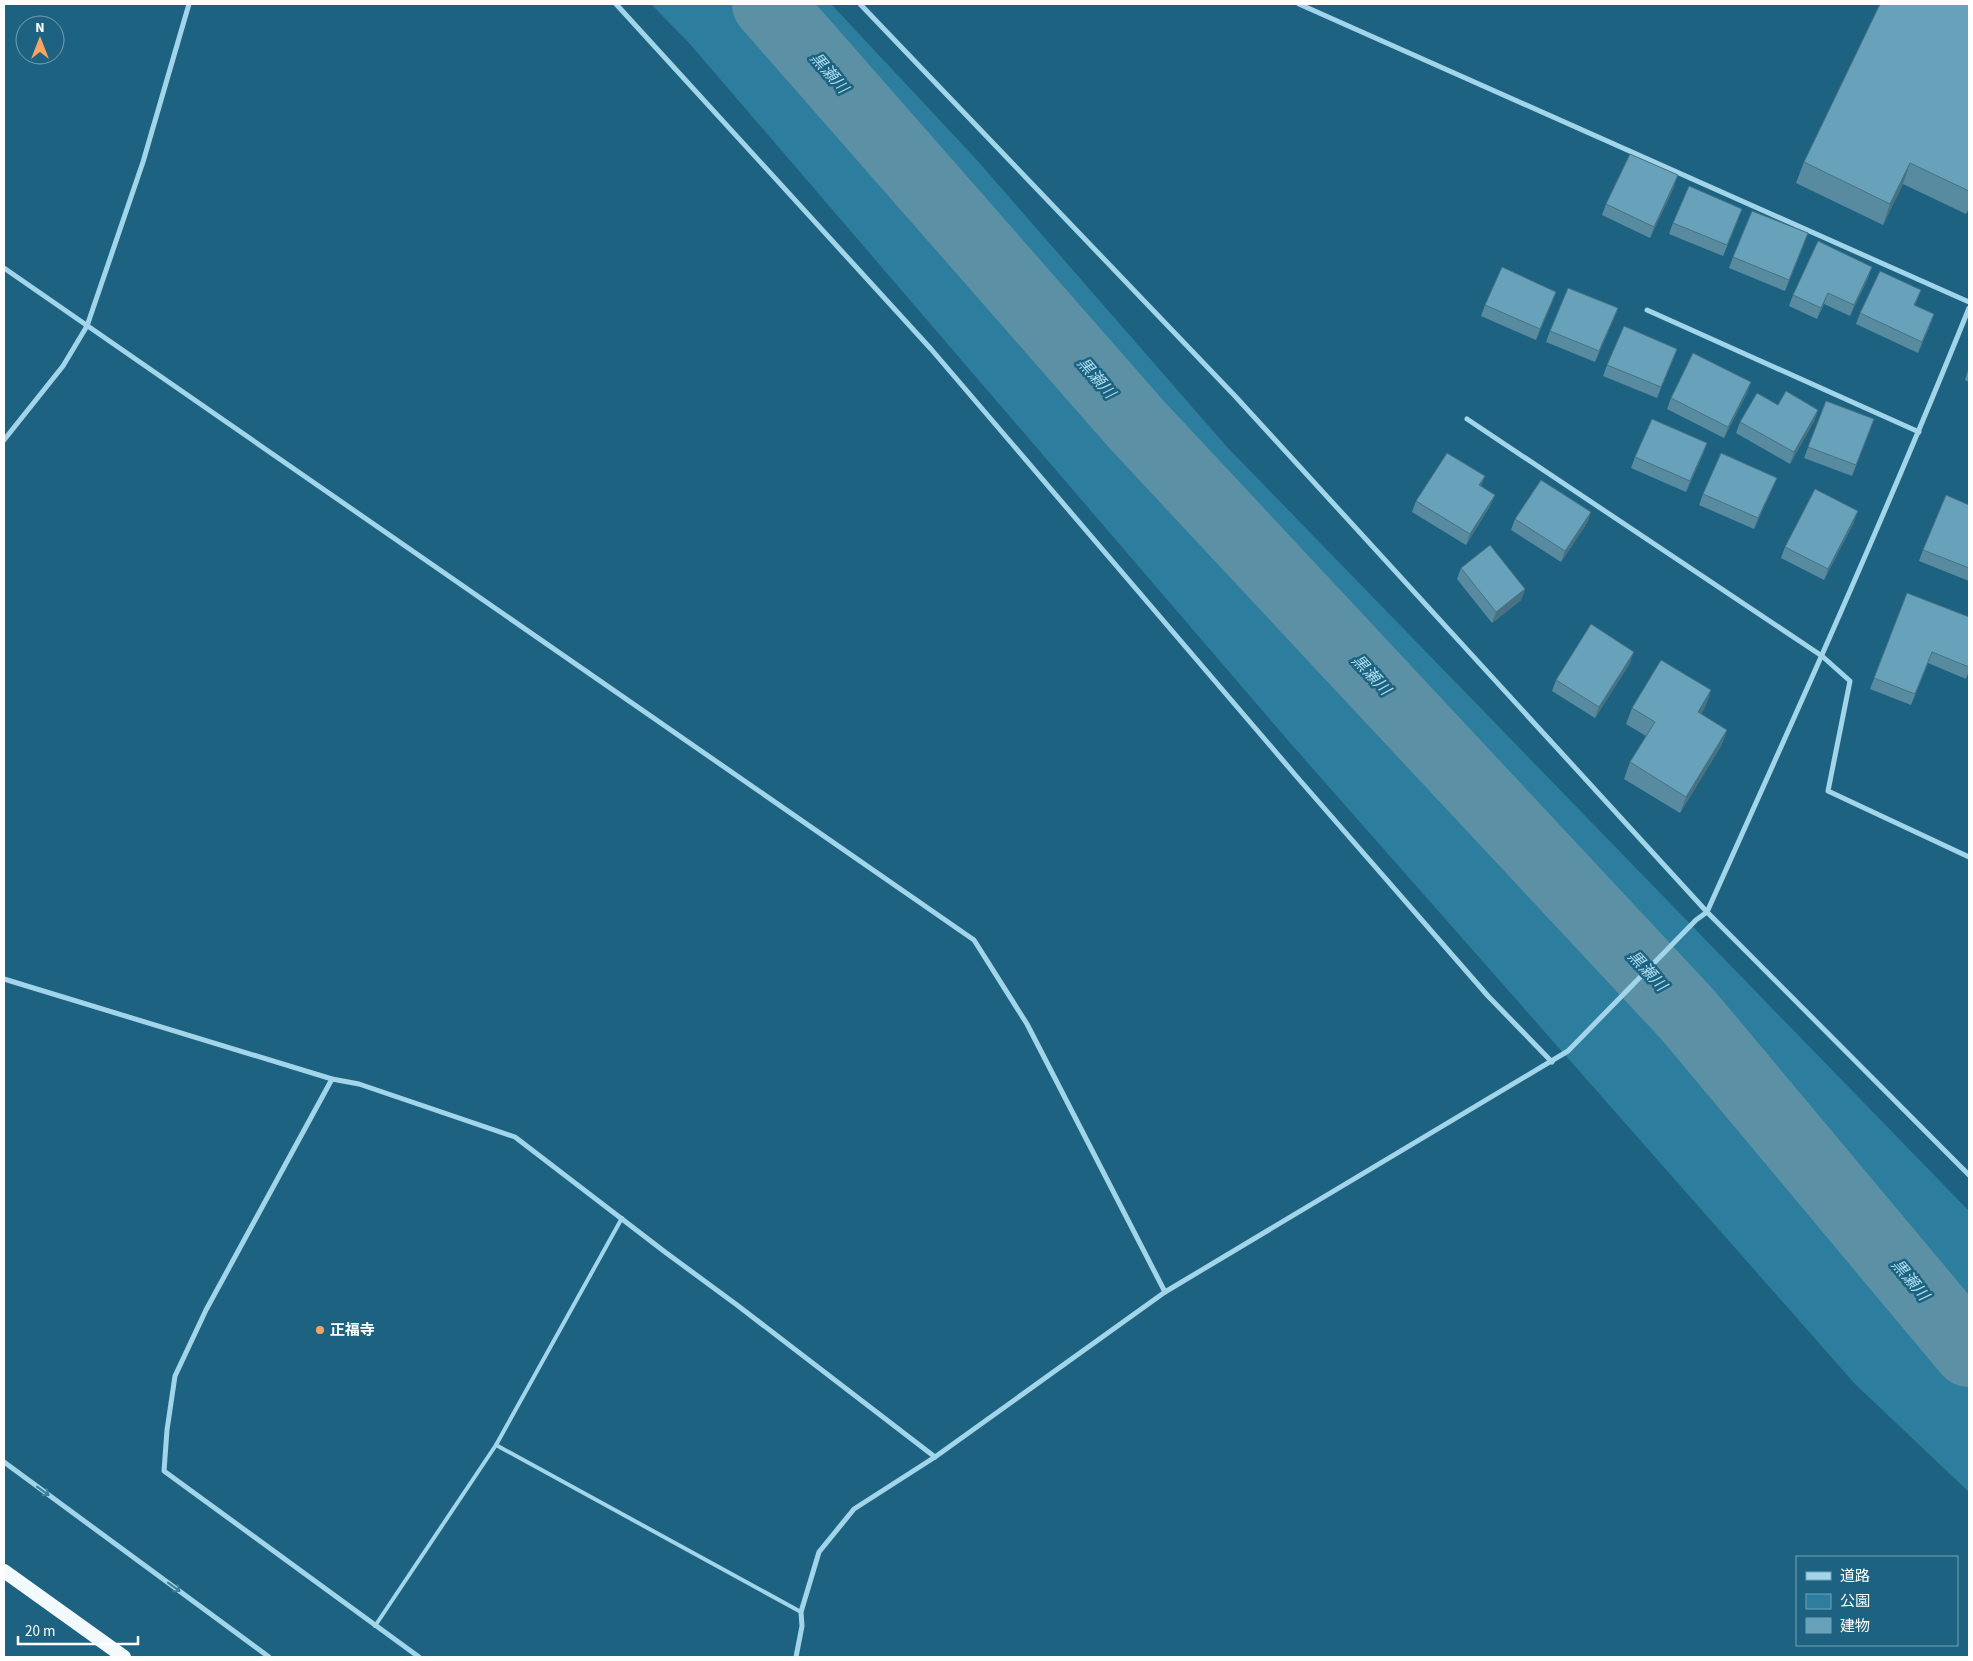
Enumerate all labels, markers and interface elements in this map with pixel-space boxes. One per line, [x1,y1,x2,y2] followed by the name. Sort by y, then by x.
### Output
[15,15,65,65] north arrow
[35,18,45,38] text: N
[805,48,854,100] water label: 黒瀬川
[1072,353,1121,405] water label: 黒瀬川
[1347,650,1397,702] water label: 黒瀬川
[1623,946,1673,998] water label: 黒瀬川
[1886,1255,1935,1307] water label: 黒瀬川
[330,1320,375,1341] place label: 正福寺
[314,1324,326,1336] marker: 正福寺
[36,1486,50,1496] one-way arrow
[1796,1556,1958,1646] legend
[1840,1566,1870,1587] text: 道路
[167,1582,180,1593] one-way arrow
[1840,1591,1870,1612] text: 公園
[18,1614,138,1646] scale bar
[1840,1616,1870,1637] text: 建物
[25,1621,55,1642] text: 20 m

